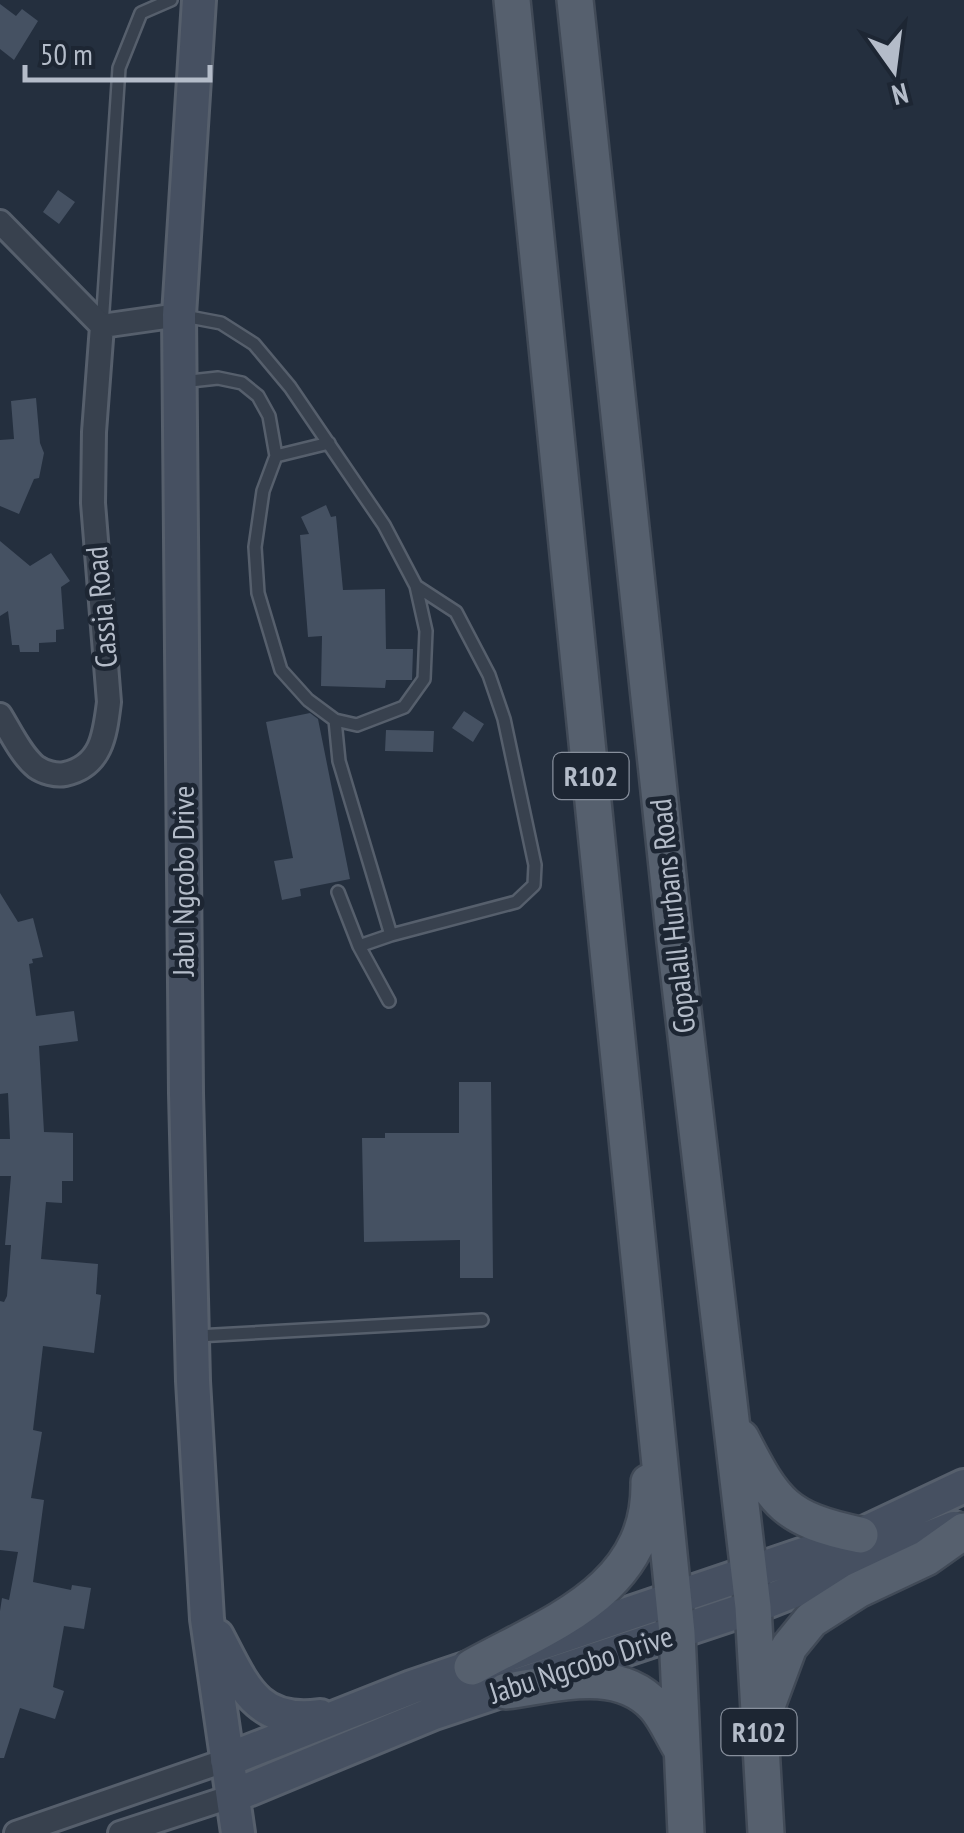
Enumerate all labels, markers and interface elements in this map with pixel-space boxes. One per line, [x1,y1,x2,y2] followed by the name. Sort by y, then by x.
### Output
[25,20,210,82] scale bar
[844,20,944,120] north arrow
[40,34,93,73] text: 50 m
[888,75,912,115] text: N
[76,545,125,669] street label: Cassia Road
[554,753,628,799] road number: R102
[163,786,202,977] street label: Jabu Ngcobo Drive
[640,797,703,1035] street label: Gopalall Hurbans Road
[483,1616,677,1712] street label: Jabu Ngcobo Drive
[722,1709,796,1755] road number: R102

